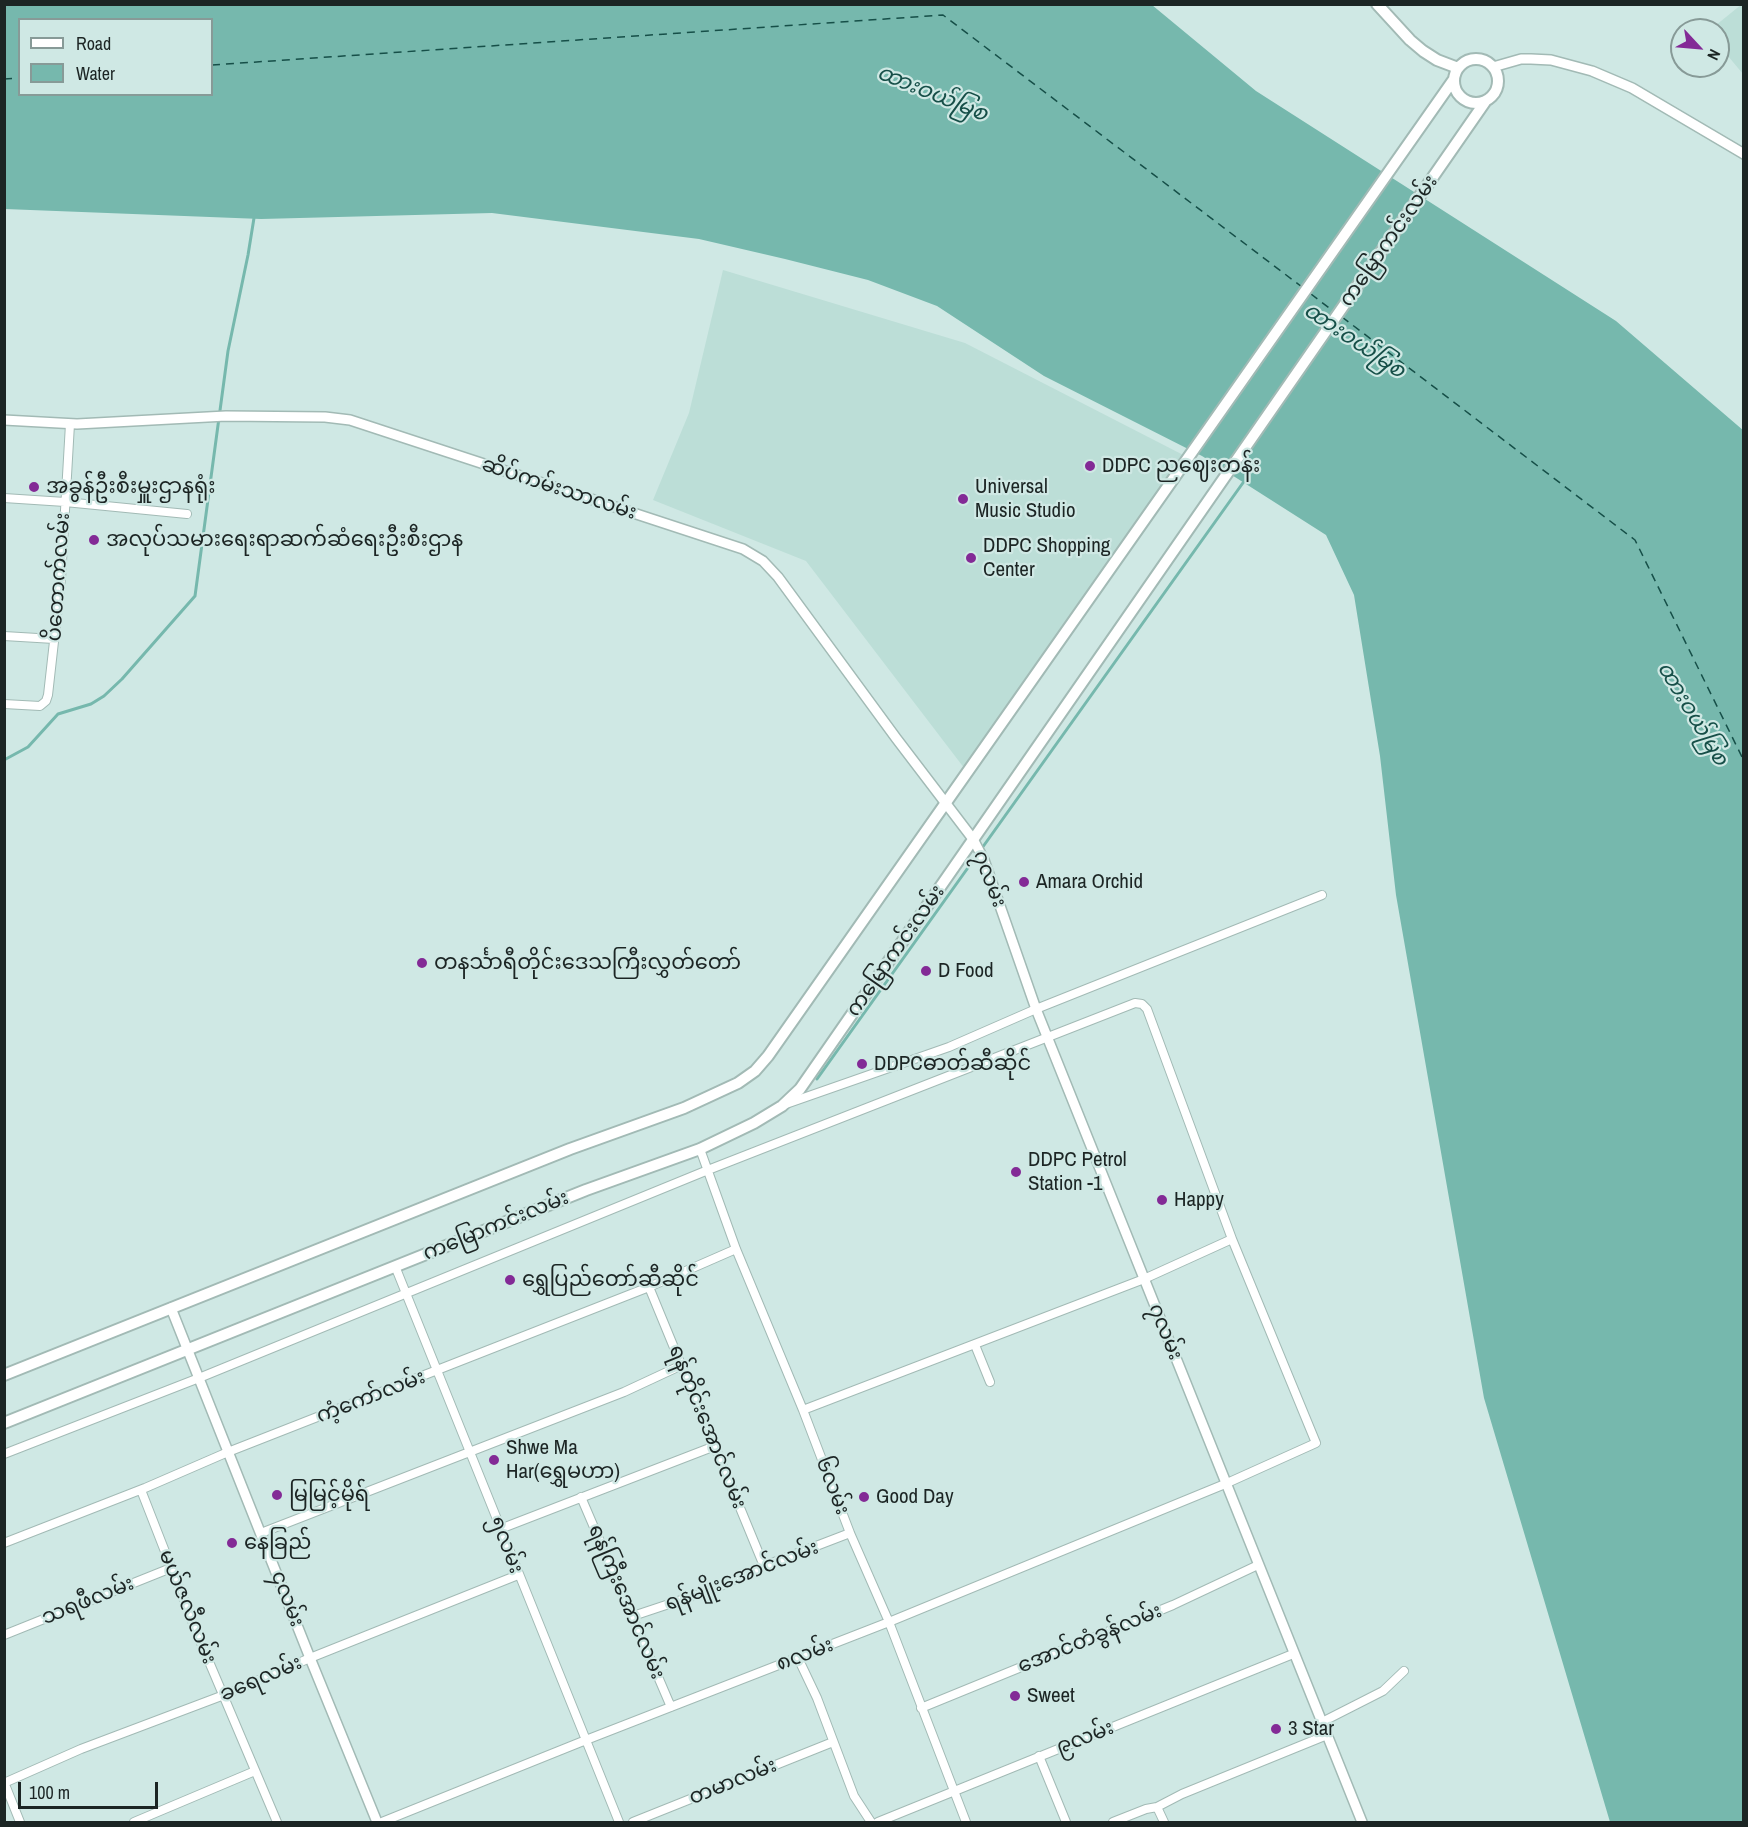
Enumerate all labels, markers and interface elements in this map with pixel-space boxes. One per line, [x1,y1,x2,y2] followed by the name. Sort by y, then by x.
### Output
[18,18,213,96] legend
[1670,18,1730,78] north arrow
[76,31,111,56] text: Road
[1702,46,1726,64] text: N
[873,60,991,128] water label: ထားဝယ်မြစ
[76,61,115,86] text: Water
[1334,170,1444,312] street label: ကမြောကင်းလမ်း
[1298,297,1410,385] water label: ထားဝယ်မြစ
[478,452,640,526] street label: ဆိပ်ကမ်းသာလမ်း
[1102,453,1260,479] place label: DDPC ညဈေးတန်း
[1083,459,1097,473] marker: DDPC ညဈေးတန်း
[46,474,216,500] place label: အခွန်ဦးစီးမှူးဌာနရုံး
[975,474,1076,524] place label: Universal Music Studio
[27,480,41,494] marker: အခွန်ဦးစီးမှူးဌာနရုံး
[956,492,970,506] marker: Universal Music Studio
[42,512,76,642] street label: ပိတောက်လမ်း
[106,527,463,553] place label: အလုပ်သမားရေးရာဆက်ဆံရေးဦးစီးဌာန
[87,533,101,547] marker: အလုပ်သမားရေးရာဆက်ဆံရေးဦးစီးဌာန
[983,533,1110,583] place label: DDPC Shopping Center
[964,551,978,565] marker: DDPC Shopping Center
[1651,657,1733,771] water label: ထားဝယ်မြစ
[967,847,1011,911] street label: ၇လမ်း
[1036,869,1143,895] place label: Amara Orchid
[1017,875,1031,889] marker: Amara Orchid
[841,880,951,1022] street label: ကမြောကင်းလမ်း
[434,950,741,976] place label: တနင်္သာရီတိုင်းဒေသကြီးလွှတ်တော်
[415,956,429,970] marker: တနင်္သာရီတိုင်းဒေသကြီးလွှတ်တော်
[938,958,994,984] place label: D Food
[919,964,933,978] marker: D Food
[874,1051,1031,1077] place label: DDPCဓာတ်ဆီဆိုင်
[855,1057,869,1071] marker: DDPCဓာတ်ဆီဆိုင်
[1028,1147,1127,1197] place label: DDPC Petrol Station -1
[1009,1165,1023,1179] marker: DDPC Petrol Station -1
[420,1185,572,1267] street label: ကမြောကင်းလမ်း
[1174,1187,1224,1213] place label: Happy
[1155,1193,1169,1207] marker: Happy
[522,1267,699,1293] place label: ရွှေပြည်တော်ဆီဆိုင်
[503,1273,517,1287] marker: ရွှေပြည်တော်ဆီဆိုင်
[1142,1300,1188,1364] street label: ၇လမ်း
[663,1341,751,1513] street label: ရန်တိုင်းအောင်လမ်း
[313,1365,429,1429] street label: ကံ့ကော်လမ်း
[506,1435,620,1485] place label: Shwe Ma Har(‌‌ရွှေမဟာ)
[487,1453,501,1467] marker: Shwe Ma Har(‌‌ရွှေမဟာ)
[809,1453,855,1519] street label: ၆လမ်း
[289,1482,369,1508] place label: မြမြင့်မိုရ်
[876,1484,954,1510] place label: Good Day
[270,1488,284,1502] marker: မြမြင့်မိုရ်
[857,1490,871,1504] marker: Good Day
[484,1513,528,1577] street label: ၅လမ်း
[582,1521,670,1683] street label: ရန်ကြီးအောင်လမ်း
[244,1530,311,1556] place label: နေခြည်
[662,1535,822,1617] street label: ရန်မျိုးအောင်လမ်း
[225,1536,239,1550] marker: နေခြည်
[153,1546,221,1668] street label: မယ်ဇလီလမ်း
[265,1567,309,1631] street label: ၄လမ်း
[38,1571,138,1631] street label: သရဖီလမ်း
[1014,1599,1166,1679] street label: အောင်တံခွန်လမ်း
[773,1633,837,1677] street label: ၈လမ်း
[216,1650,306,1708] street label: ခရေလမ်း
[1027,1683,1075,1709] place label: Sweet
[1008,1689,1022,1703] marker: Sweet
[1052,1715,1118,1761] street label: ၉လမ်း
[1288,1716,1334,1742] place label: 3 Star
[1269,1722,1283,1736] marker: 3 Star
[685,1753,781,1811] street label: တမာလမ်း
[21,1770,160,1808] scale bar
[29,1780,70,1805] text: 100 m

